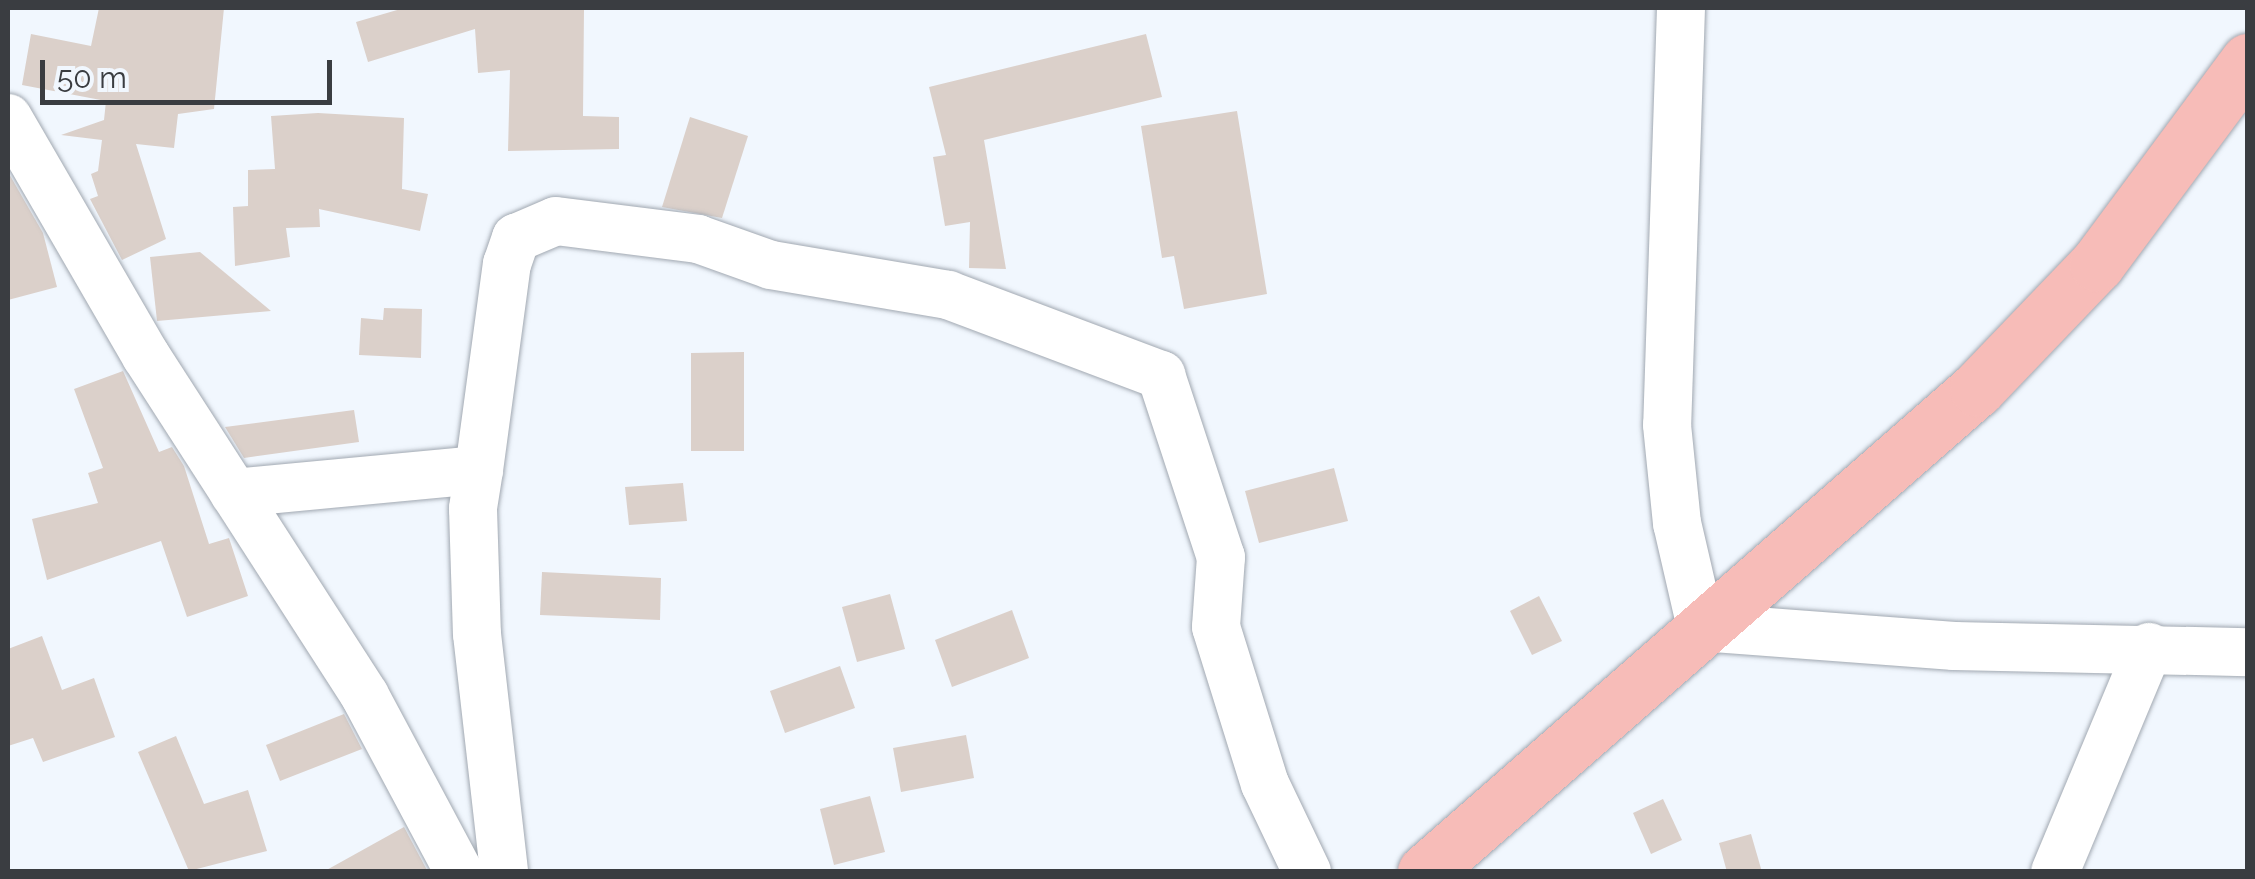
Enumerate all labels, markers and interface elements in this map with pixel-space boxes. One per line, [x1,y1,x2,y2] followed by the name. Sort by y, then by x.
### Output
[45,40,338,102] scale bar
[57,60,127,95] text: 50 m

